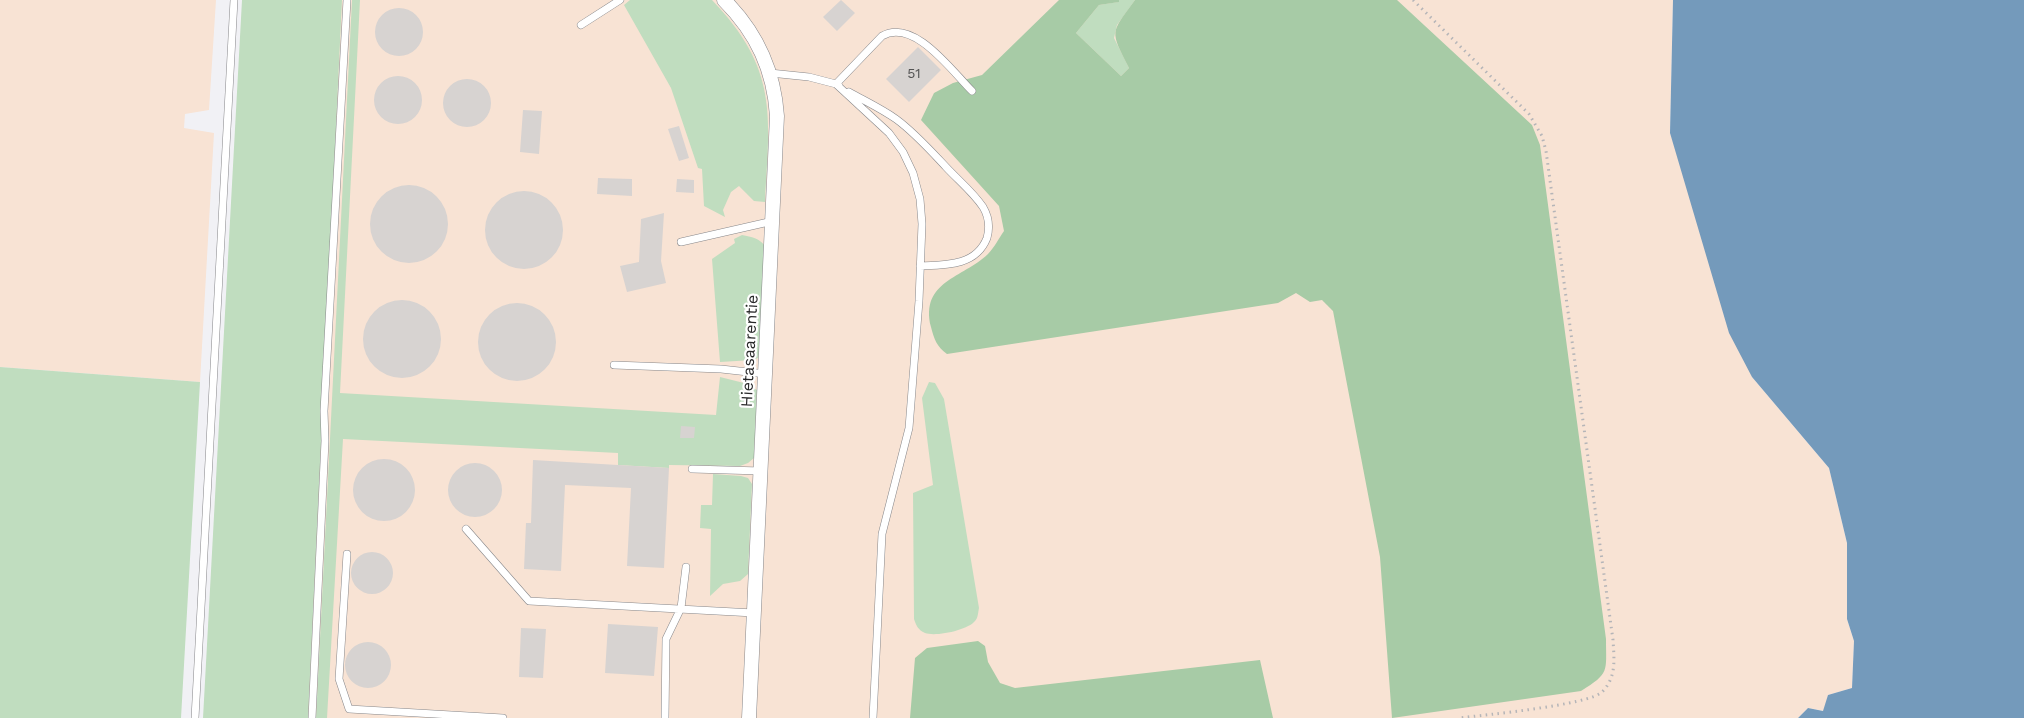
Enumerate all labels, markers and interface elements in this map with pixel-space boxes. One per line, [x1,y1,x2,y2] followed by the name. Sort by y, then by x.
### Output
[907,66,921,82] house number: 51
[737,294,763,408] street label: Hietasaarentie

